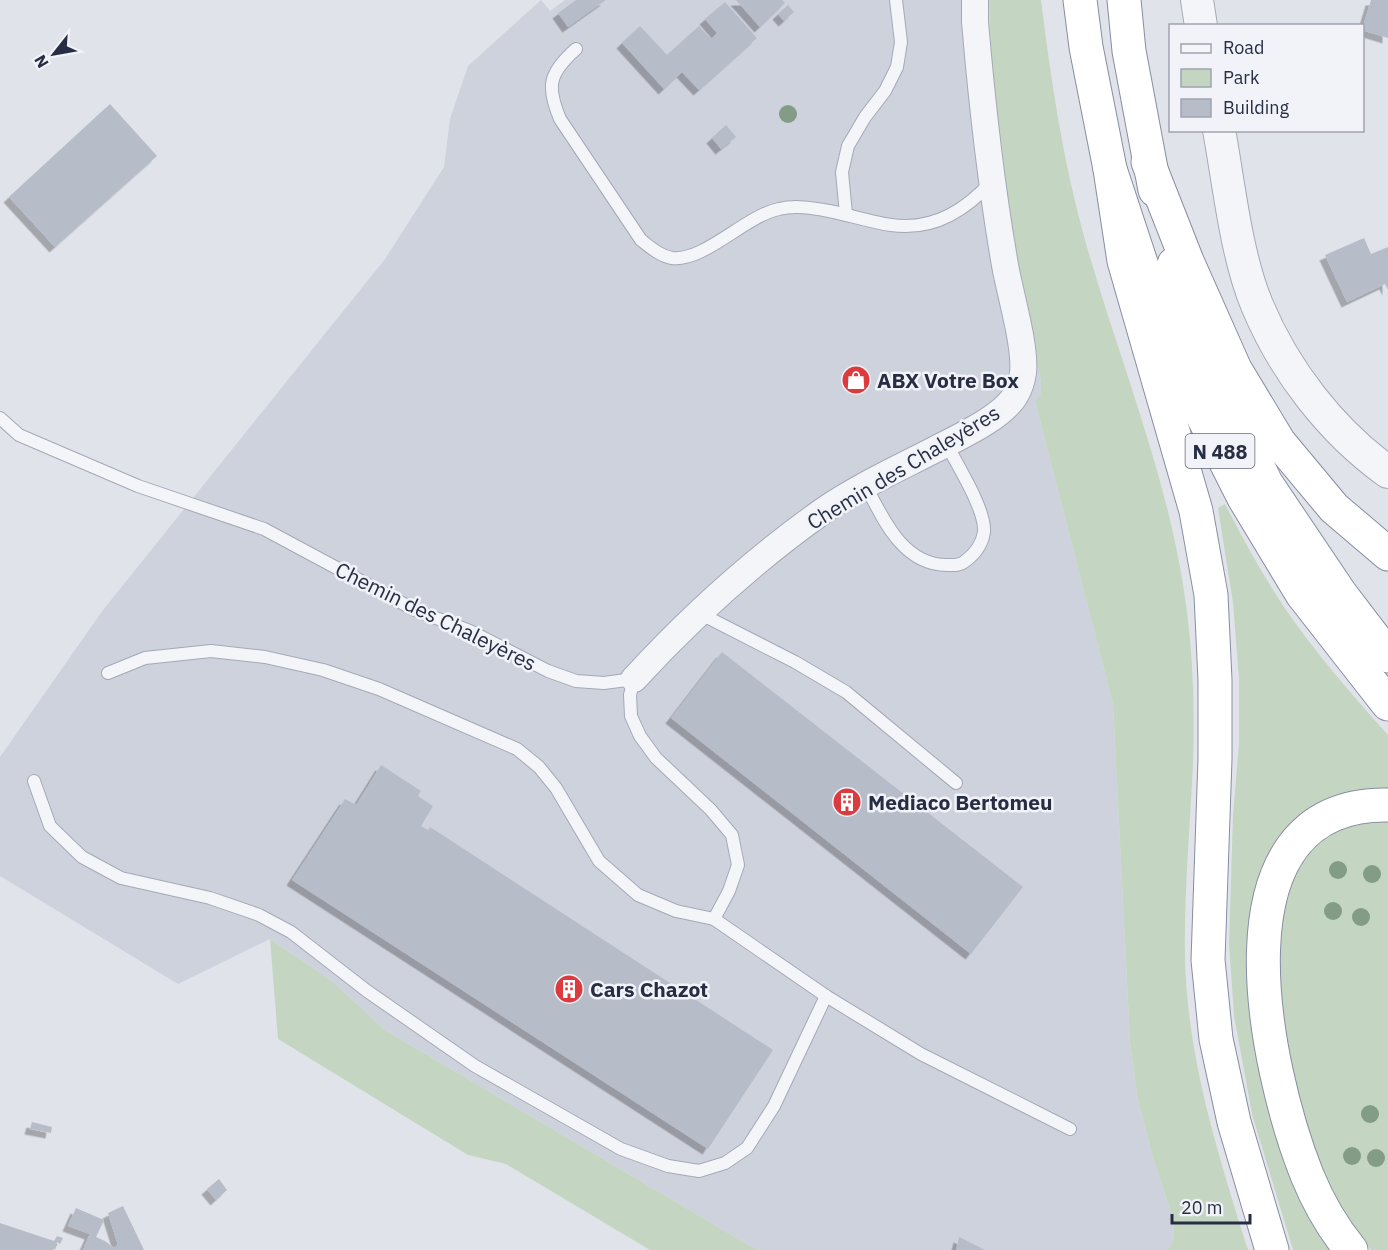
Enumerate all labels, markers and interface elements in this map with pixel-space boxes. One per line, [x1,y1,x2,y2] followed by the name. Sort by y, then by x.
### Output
[24,24,84,84] north arrow
[1169,24,1364,132] legend
[1223,36,1264,59] text: Road
[30,52,53,72] text: N
[1223,66,1260,89] text: Park
[1223,96,1290,119] text: Building
[840,364,872,396] shop icon: ABX Votre Box
[877,366,1019,394] place label: ABX Votre Box
[801,398,1005,536] street label: Chemin des Chaleyères
[1186,434,1254,468] road number: N 488
[331,555,541,677] street label: Chemin des Chaleyères
[831,786,863,818] building icon: Mediaco Bertomeu
[868,788,1053,816] place label: Mediaco Bertomeu
[553,973,585,1005] building icon: Cars Chazot
[590,975,708,1003] place label: Cars Chazot
[1172,1187,1250,1225] scale bar
[1181,1196,1223,1219] text: 20 m

